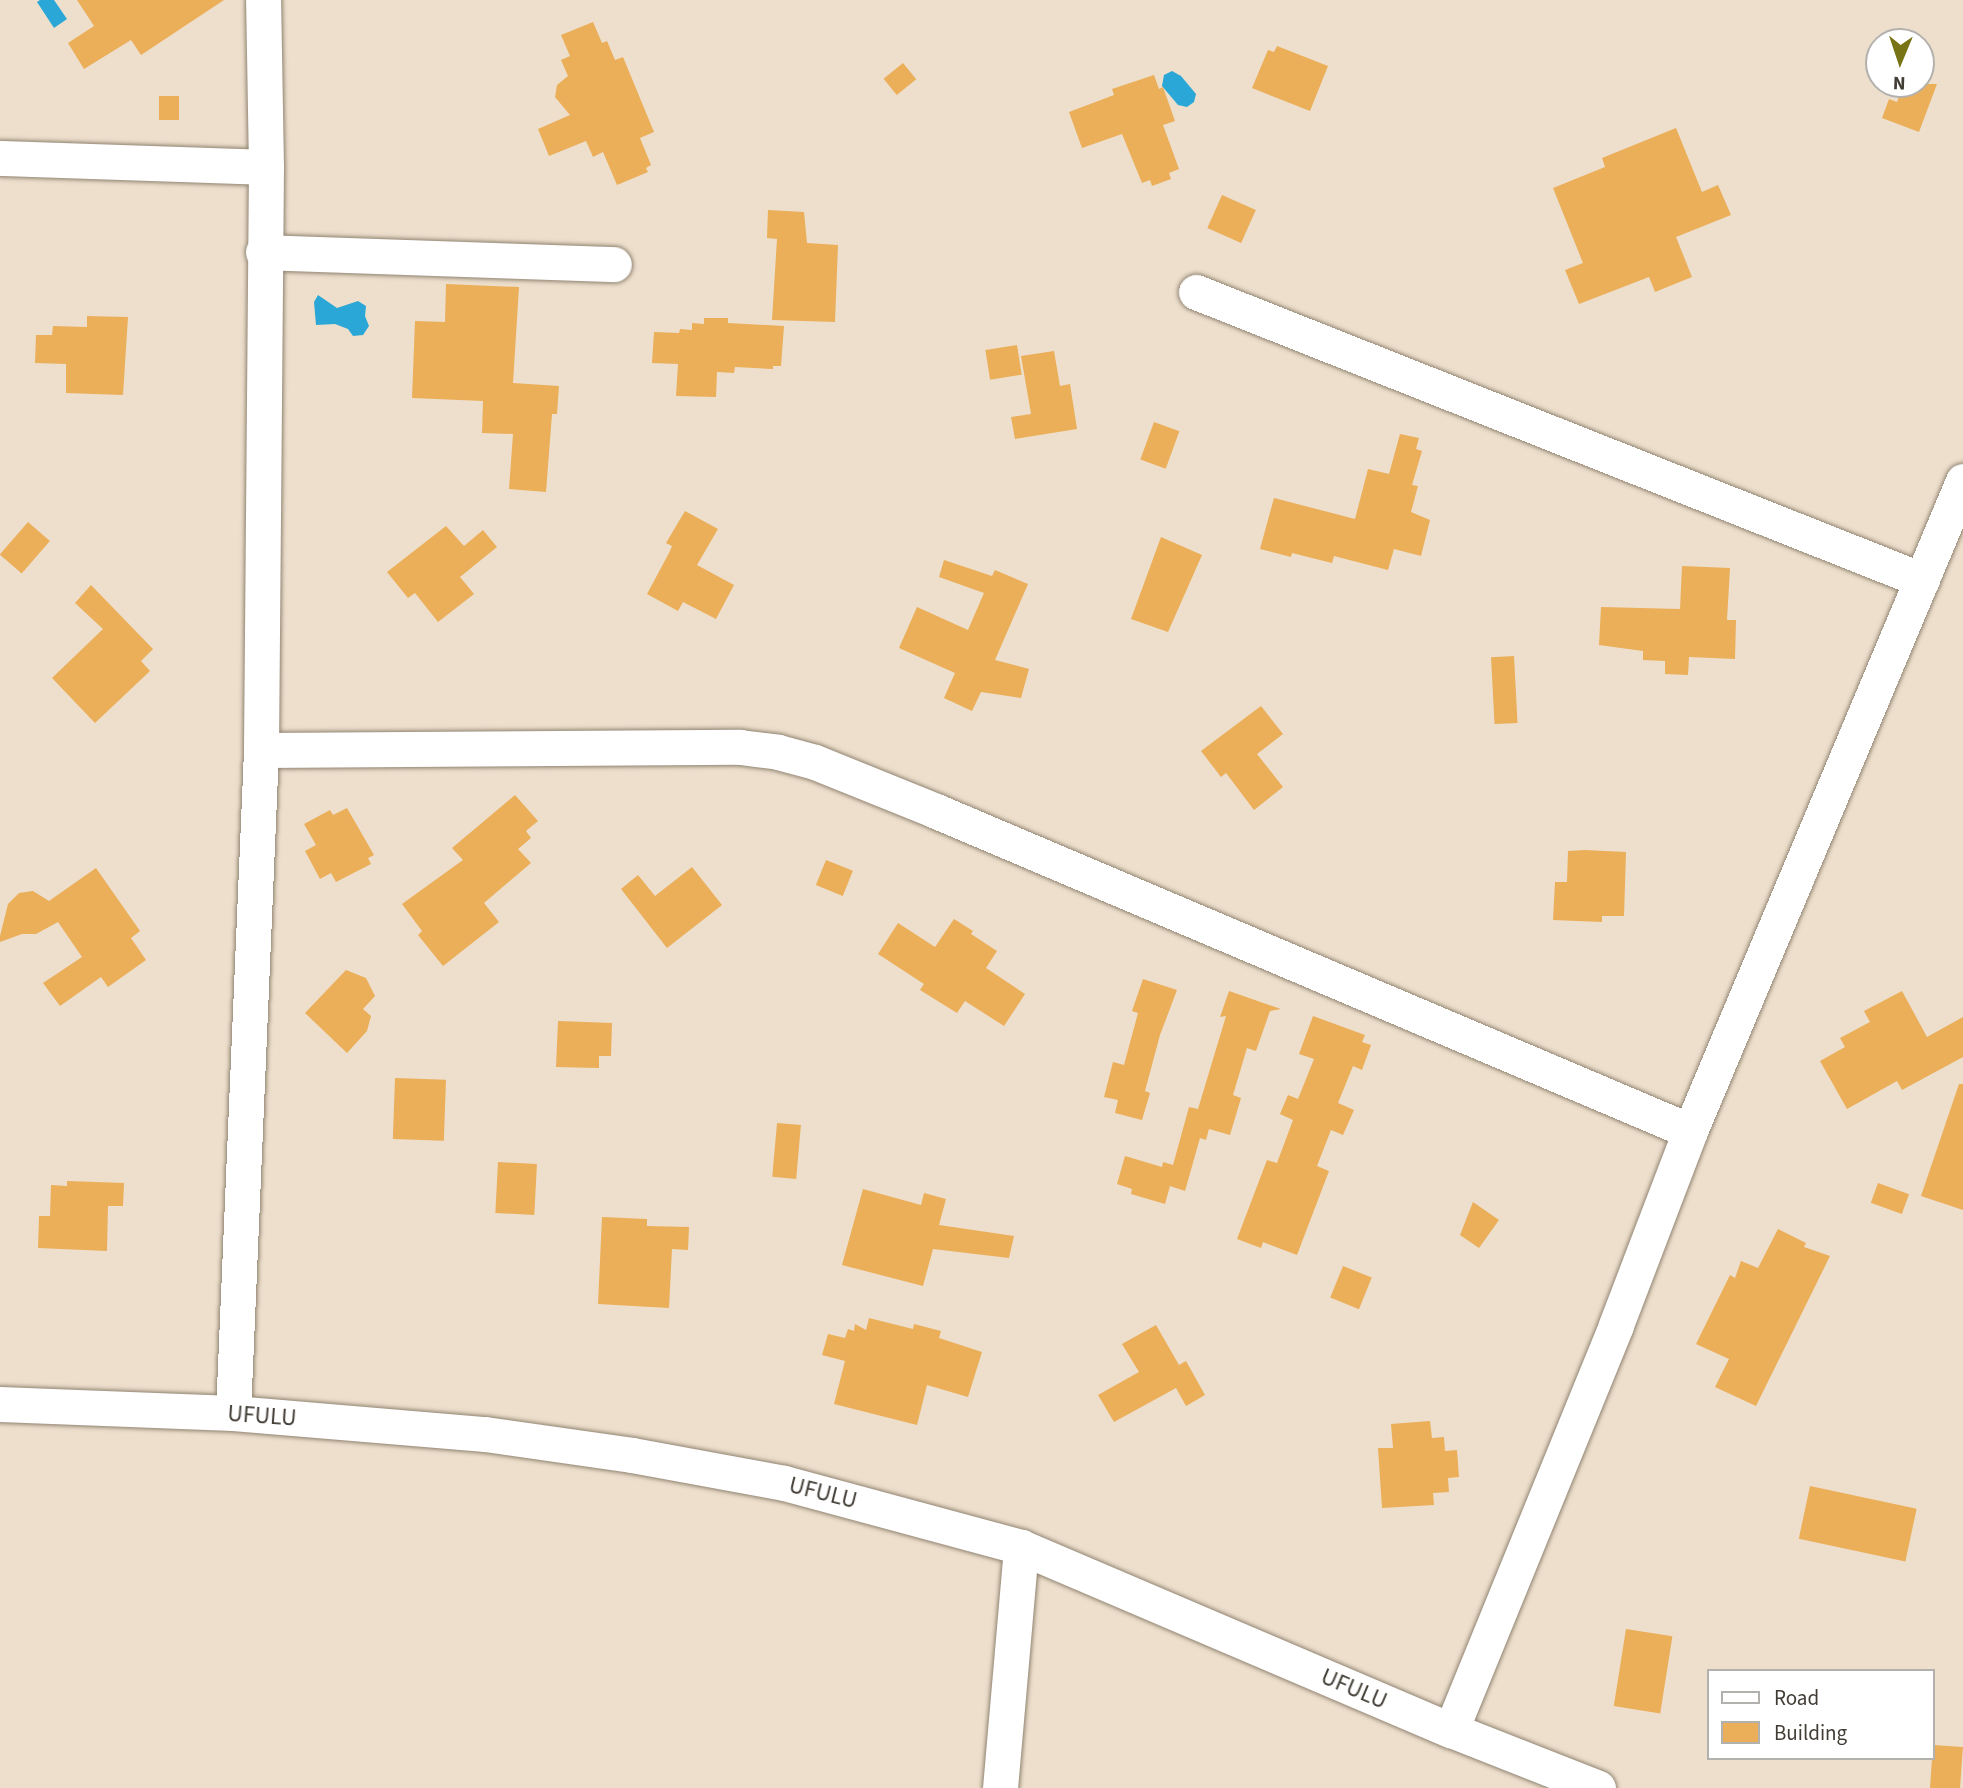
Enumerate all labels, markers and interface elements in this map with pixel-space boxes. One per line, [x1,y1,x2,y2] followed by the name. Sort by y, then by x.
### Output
[1865,28,1935,98] north arrow
[1893,69,1906,96] text: N
[226,1399,298,1433] street label: UFULU
[786,1471,860,1515] street label: UFULU
[1316,1662,1392,1716] street label: UFULU
[1708,1669,1935,1760] legend
[1774,1683,1819,1713] text: Road
[1774,1718,1847,1748] text: Building

